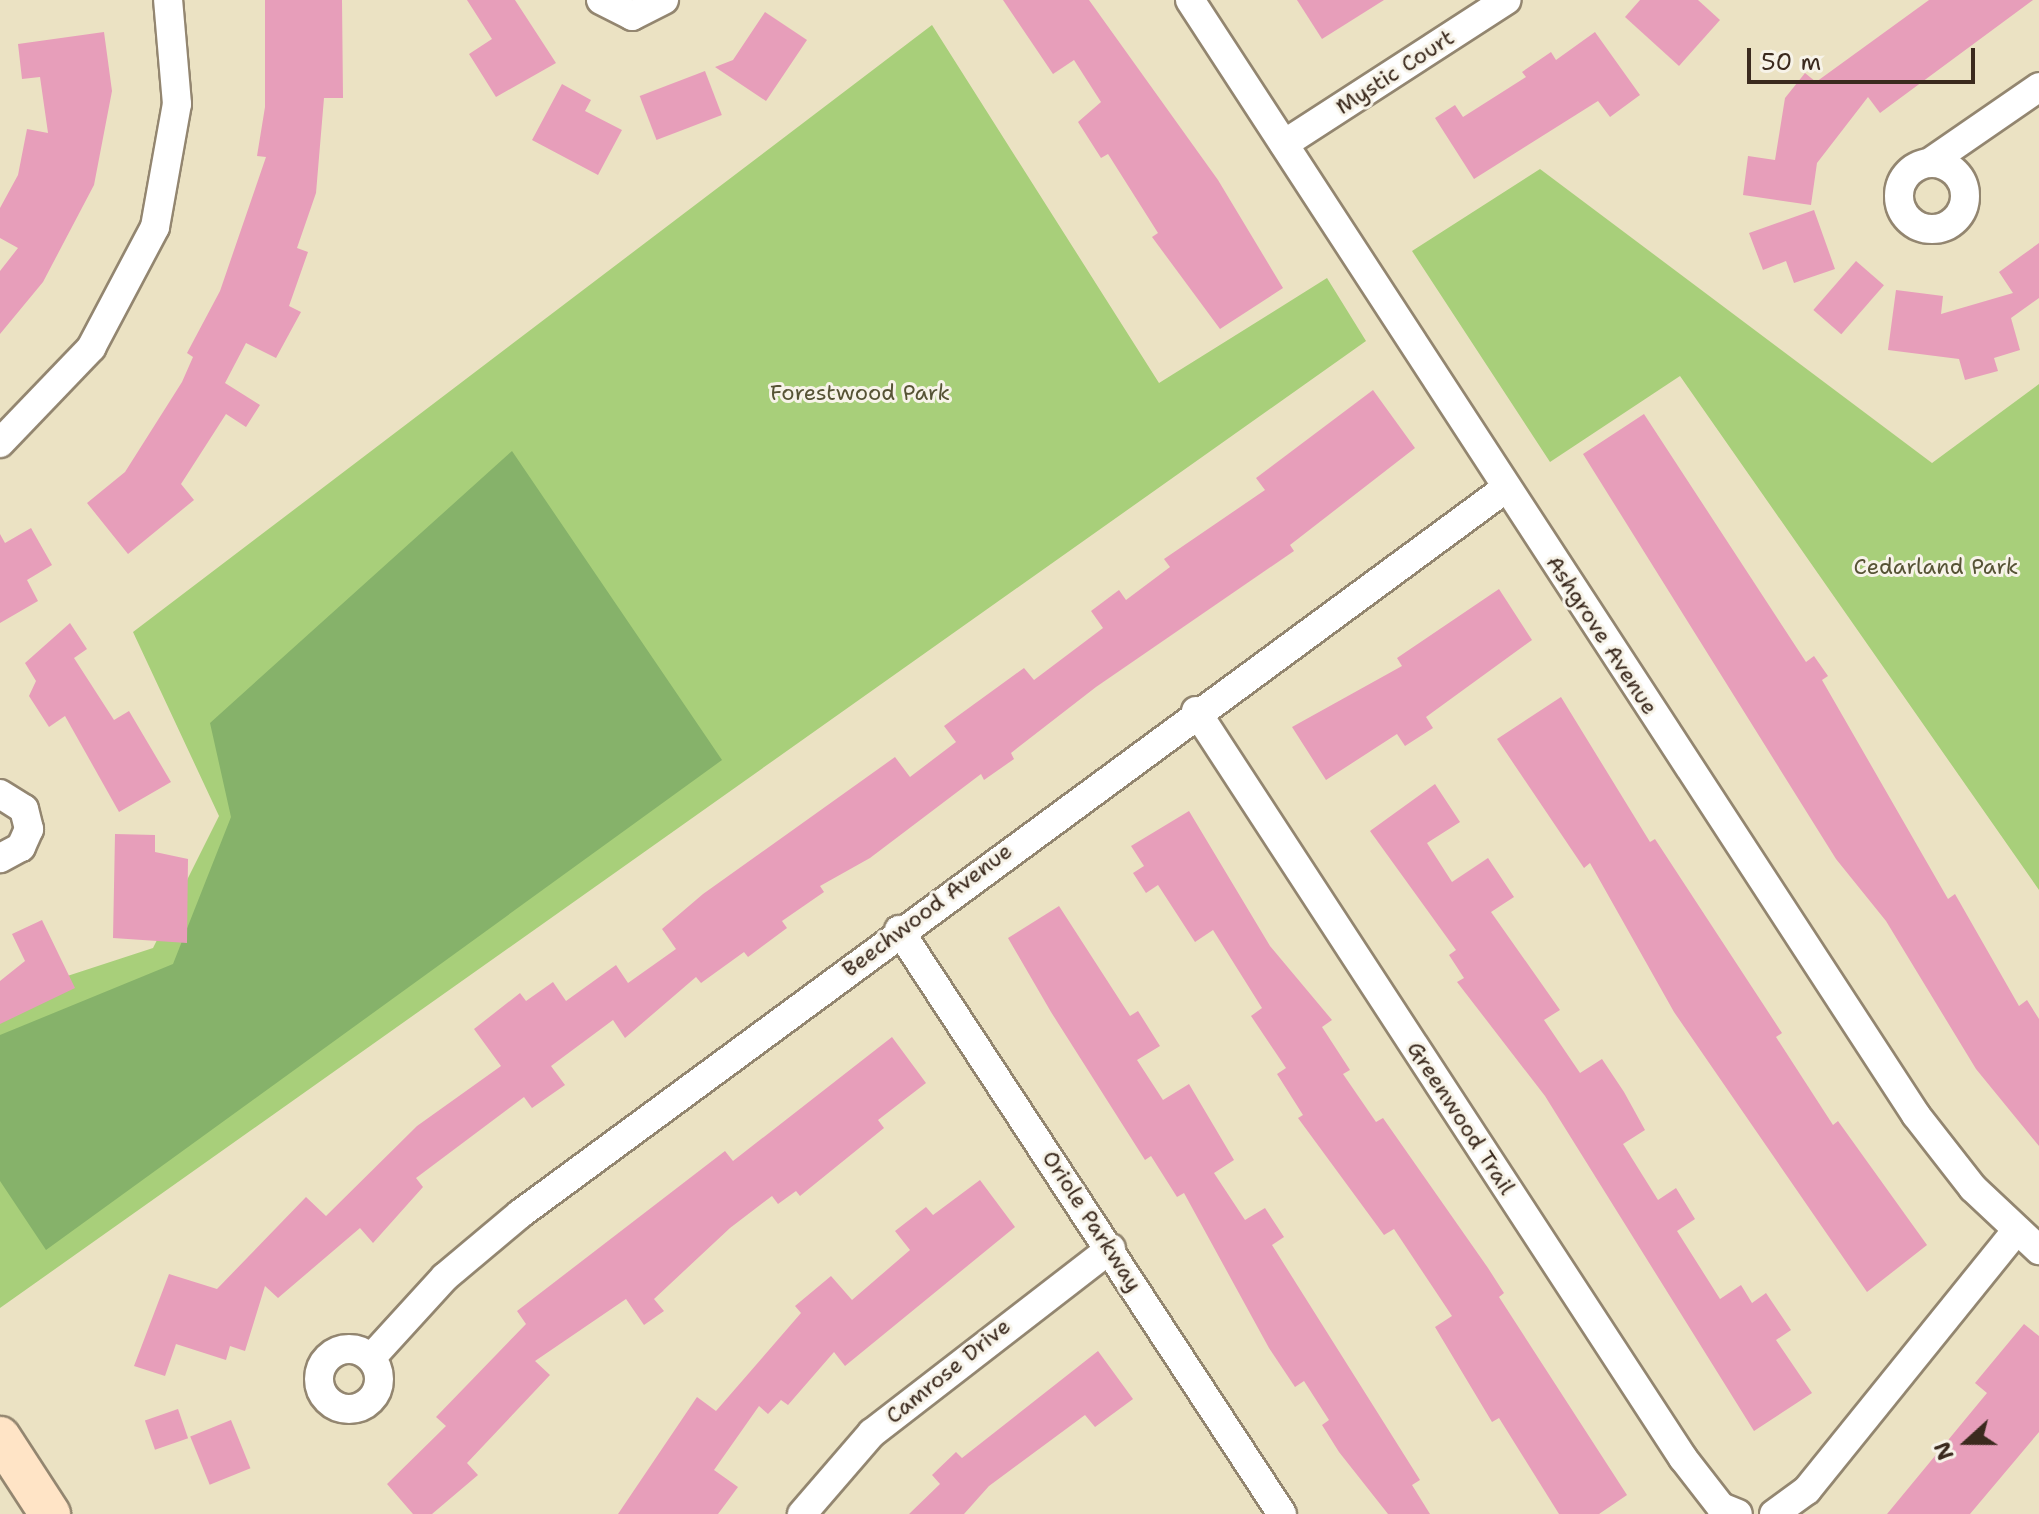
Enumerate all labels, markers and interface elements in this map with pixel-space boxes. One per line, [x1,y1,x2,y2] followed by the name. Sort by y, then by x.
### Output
[1331,24,1459,120] street label: Mystic Court
[1751,32,1979,82] scale bar
[1761,46,1821,78] text: 50 m
[770,380,950,406] park label: Forestwood Park
[1541,551,1663,719] street label: Ashgrove Avenue
[1854,554,2018,580] park label: Cedarland Park
[837,838,1017,982] street label: Beechwood Avenue
[1402,1036,1520,1200] street label: Greenwood Trail
[1037,1146,1147,1296] street label: Oriole Parkway
[880,1313,1016,1429] street label: Camrose Drive
[1927,1402,2007,1482] north arrow
[1927,1437,1961,1464] text: N

